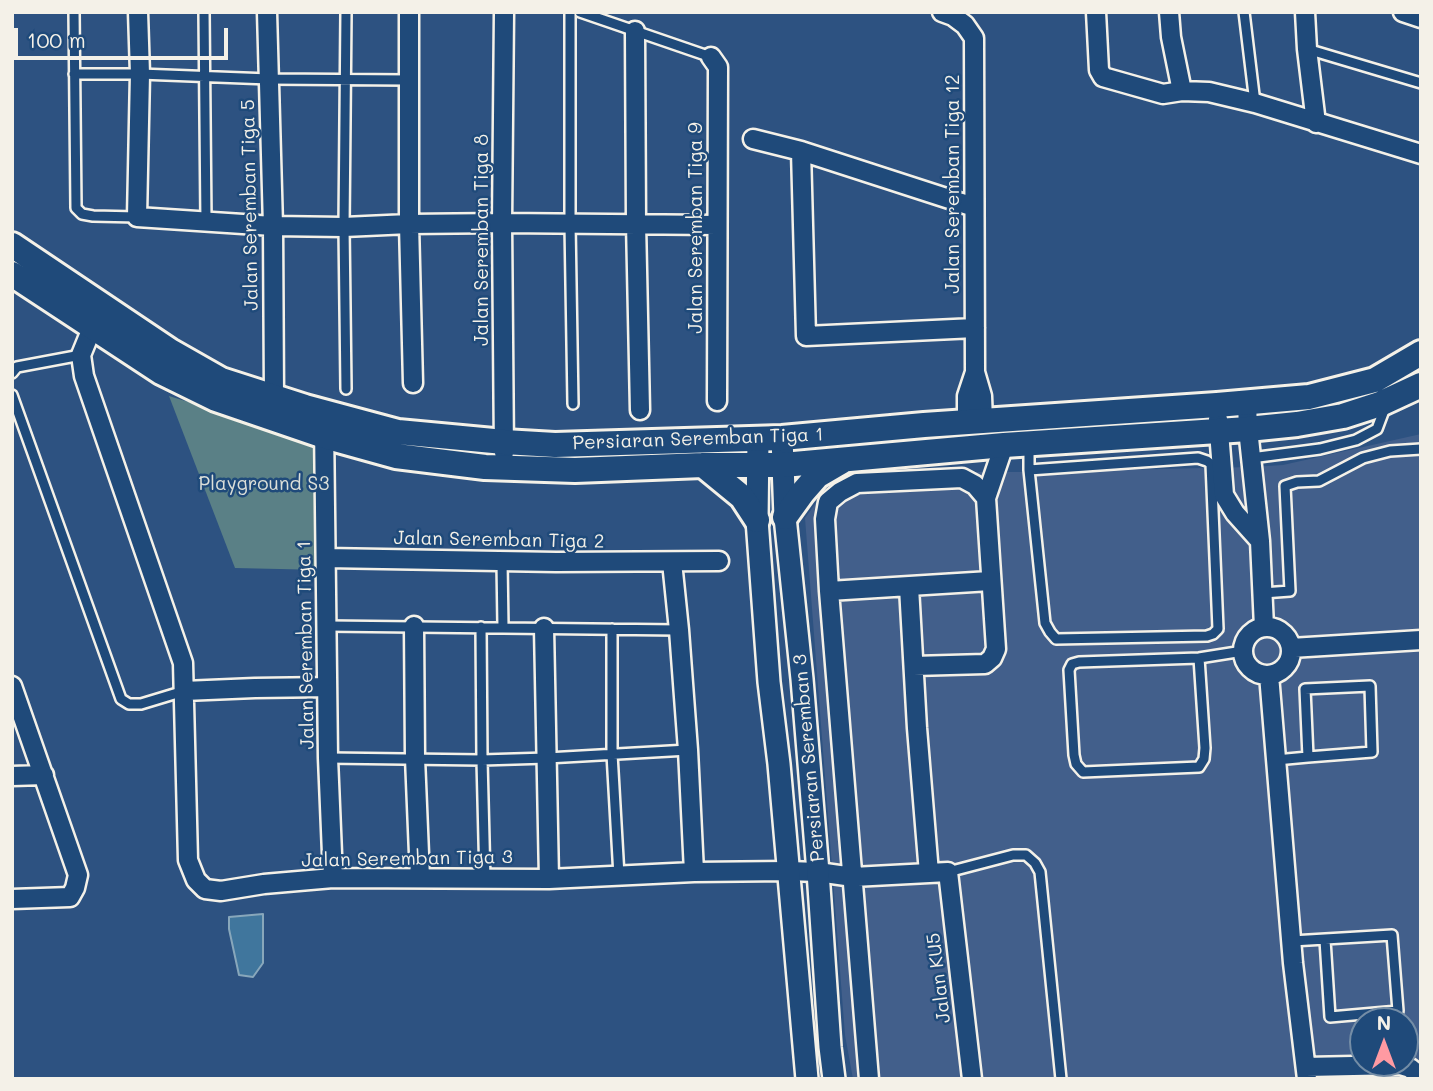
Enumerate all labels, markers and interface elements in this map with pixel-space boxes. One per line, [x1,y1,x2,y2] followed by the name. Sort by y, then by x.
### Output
[18,14,231,58] scale bar
[27,26,86,53] text: 100 m
[942,74,964,294] street label: Jalan Seremban Tiga 12
[237,99,263,311] street label: Jalan Seremban Tiga 5
[685,122,707,334] street label: Jalan Seremban Tiga 9
[471,134,493,346] street label: Jalan Seremban Tiga 8
[572,423,824,455] street label: Persiaran Seremban Tiga 1
[199,473,329,495] park label: Playground S3
[393,527,605,553] street label: Jalan Seremban Tiga 2
[293,540,319,750] street label: Jalan Seremban Tiga 1
[789,653,829,863] street label: Persiaran Seremban 3
[301,846,513,872] street label: Jalan Seremban Tiga 3
[922,932,956,1024] street label: Jalan KU5
[1349,1007,1419,1077] north arrow
[1377,1010,1391,1035] text: N

